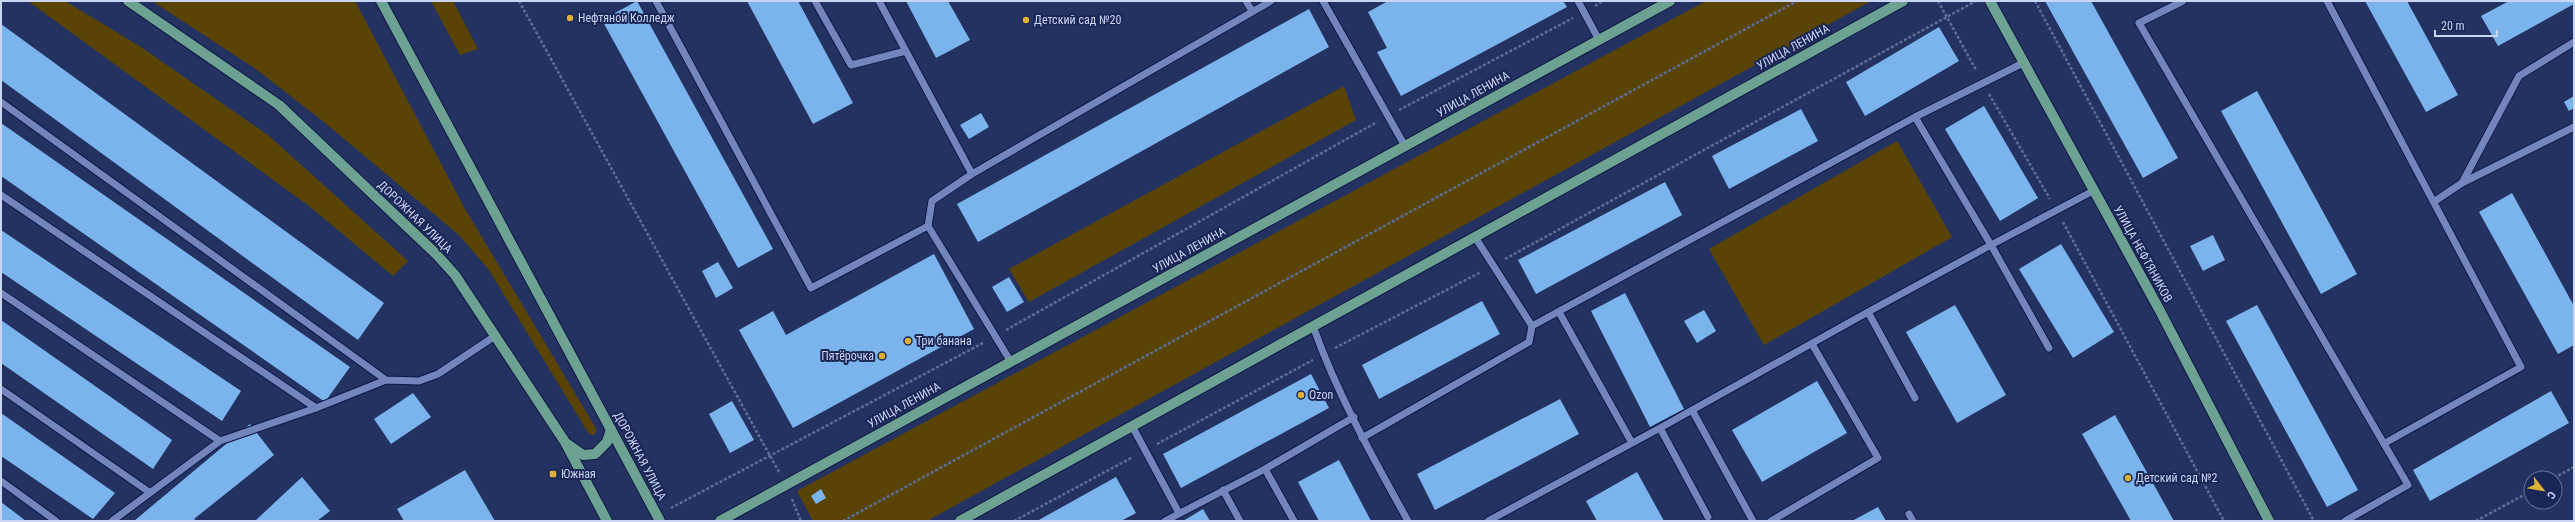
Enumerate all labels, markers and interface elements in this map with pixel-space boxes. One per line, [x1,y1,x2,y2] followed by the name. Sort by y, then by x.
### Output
[578,11,675,25] place label: Нефтяной Колледж
[2435,12,2497,38] scale bar
[565,13,575,23] marker: Нефтяной Колледж
[1034,13,1121,27] place label: Детский сад №20
[1021,15,1031,25] marker: Детский сад №20
[2441,19,2465,33] text: 20 m
[1754,21,1832,73] street label: УЛИЦА ЛЕНИНА
[1434,68,1512,120] street label: УЛИЦА ЛЕНИНА
[375,178,455,256] street label: ДОРОЖНАЯ УЛИЦА
[2111,203,2175,305] street label: УЛИЦА НЕФТЯНИКОВ
[1150,224,1228,276] street label: УЛИЦА ЛЕНИНА
[916,334,972,348] place label: Три банана
[903,336,913,346] marker: Три банана
[821,349,874,363] place label: Пятёрочка
[877,351,887,361] marker: Пятёрочка
[865,379,943,431] street label: УЛИЦА ЛЕНИНА
[1309,388,1333,402] place label: Ozon
[1296,390,1306,400] marker: Ozon
[611,409,669,503] street label: ДОРОЖНАЯ УЛИЦА
[561,467,596,481] place label: Южная
[548,469,558,479] marker: Южная
[2523,470,2563,510] north arrow
[2136,471,2218,485] place label: Детский сад №2
[2123,473,2133,483] marker: Детский сад №2
[2544,489,2558,501] text: С

